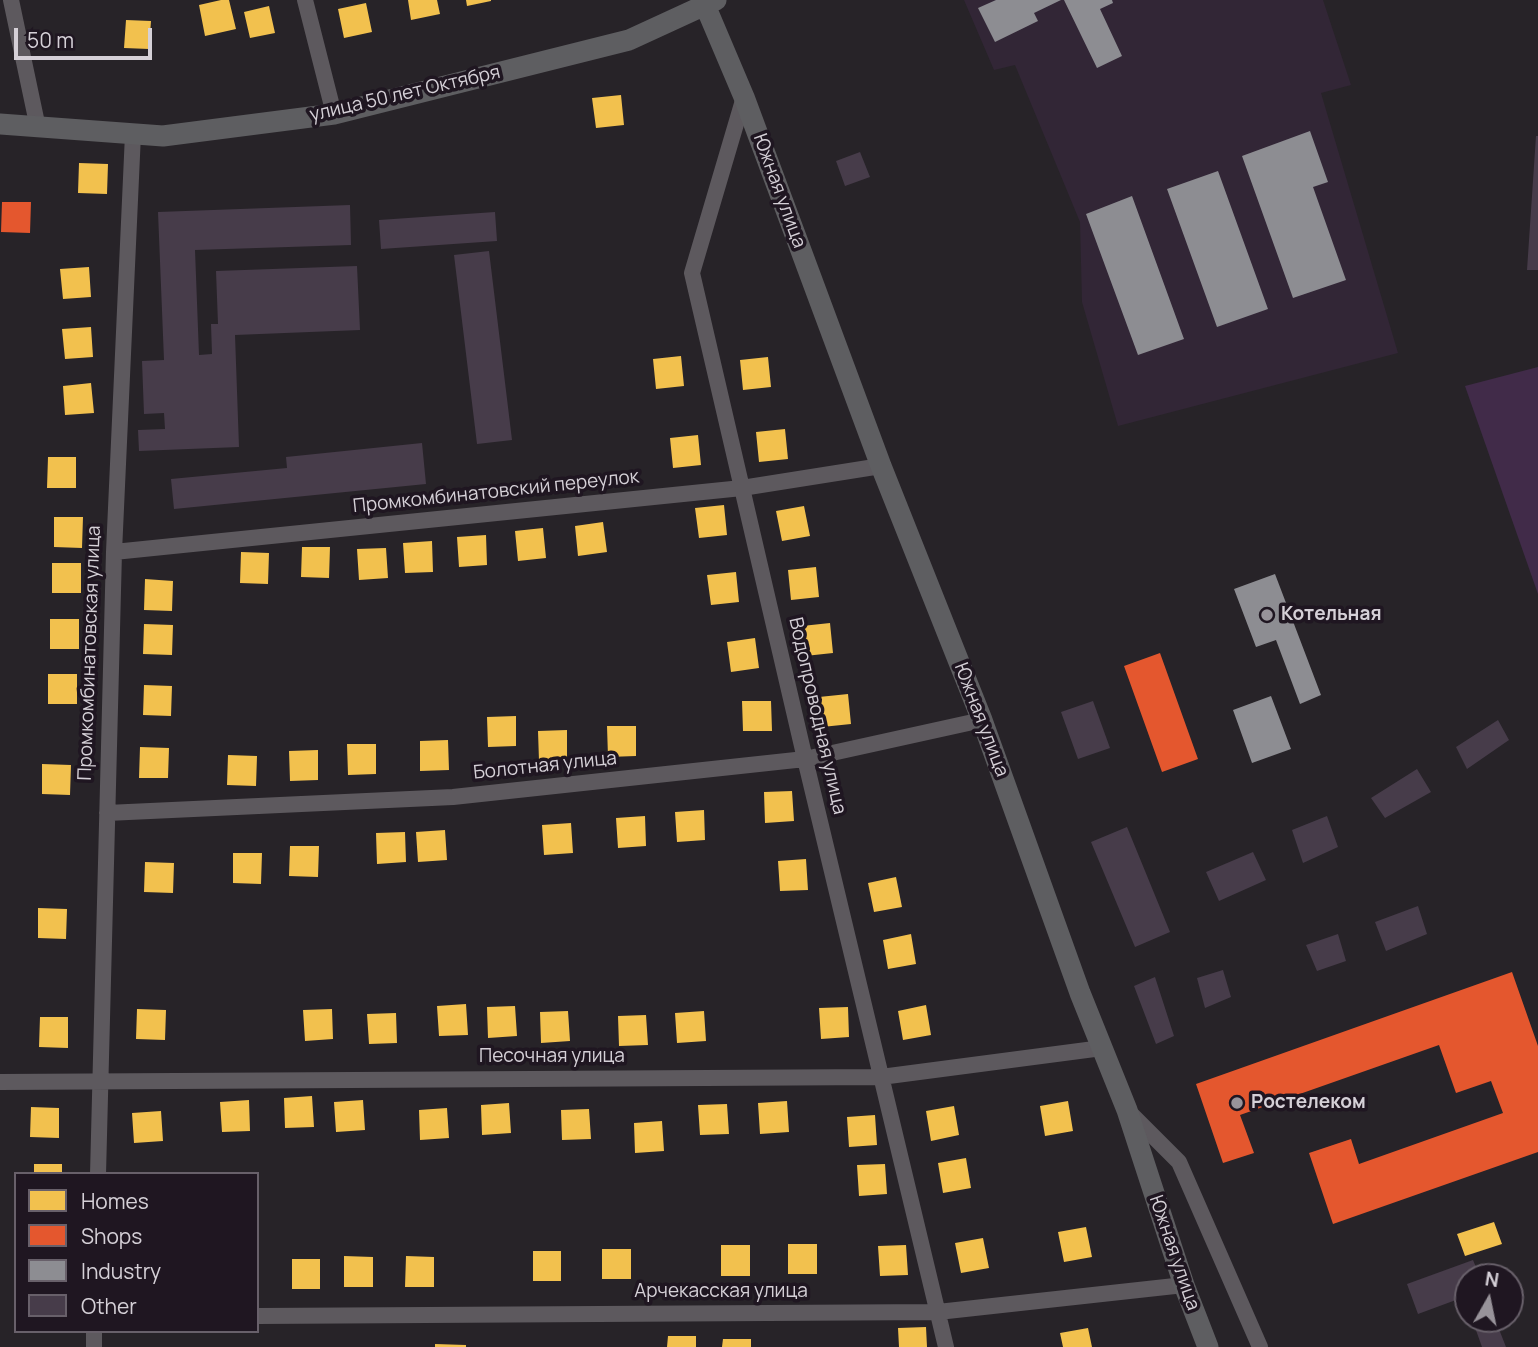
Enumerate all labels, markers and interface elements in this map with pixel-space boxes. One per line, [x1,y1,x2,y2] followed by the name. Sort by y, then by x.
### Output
[18,14,156,58] scale bar
[27,26,74,54] text: 50 m
[307,61,503,127] street label: улица 50 лет Октября
[748,131,810,251] street label: Южная улица
[352,466,640,518] street label: Промкомбинатовский переулок
[74,525,106,781] street label: Промкомбинатовская улица
[1281,604,1381,626] place label: Котельная
[1259,607,1275,623] marker: Котельная
[783,615,851,817] street label: Водопроводная улица
[949,660,1013,780] street label: Южная улица
[472,747,618,785] street label: Болотная улица
[479,1046,625,1068] street label: Песочная улица
[1251,1092,1366,1114] place label: Ростелеком
[1229,1095,1245,1111] marker: Ростелеком
[14,1172,259,1333] legend
[81,1187,149,1215] text: Homes
[1144,1193,1204,1313] street label: Южная улица
[81,1222,142,1250] text: Shops
[81,1257,161,1285] text: Industry
[1454,1263,1524,1333] north arrow
[1483,1265,1501,1293] text: N
[634,1281,808,1303] street label: Арчекасская улица
[81,1292,137,1320] text: Other

